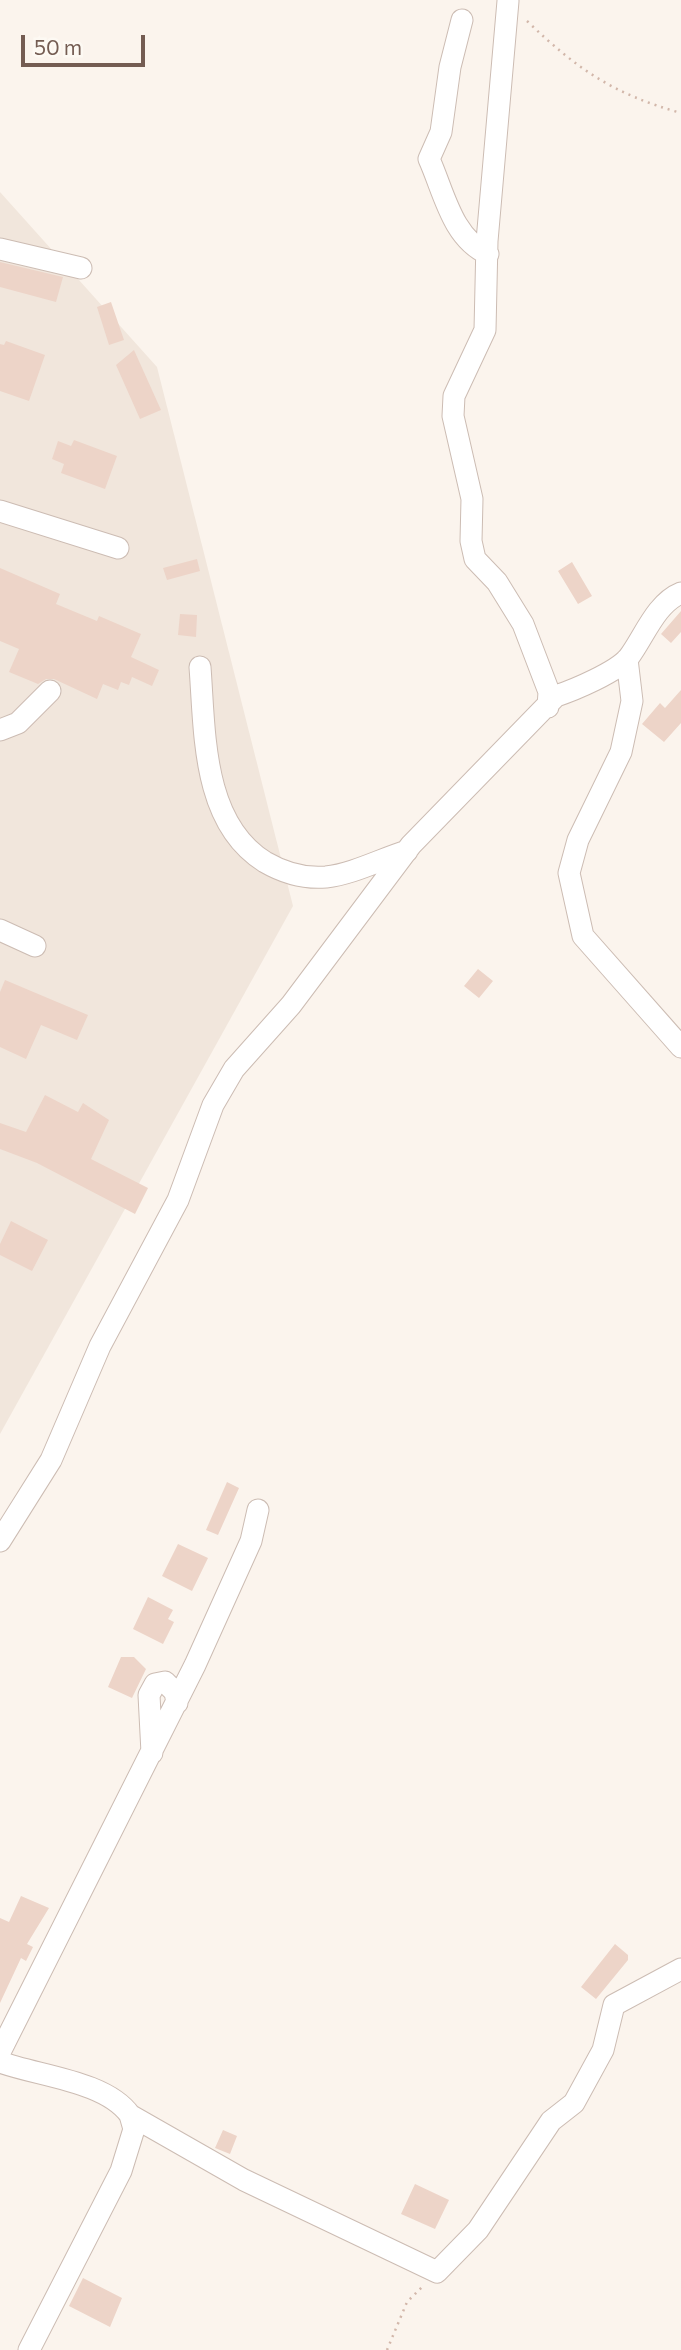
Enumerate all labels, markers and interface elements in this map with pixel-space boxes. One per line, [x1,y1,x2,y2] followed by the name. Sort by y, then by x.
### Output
[24,21,149,65] scale bar
[34,34,82,59] text: 50 m

